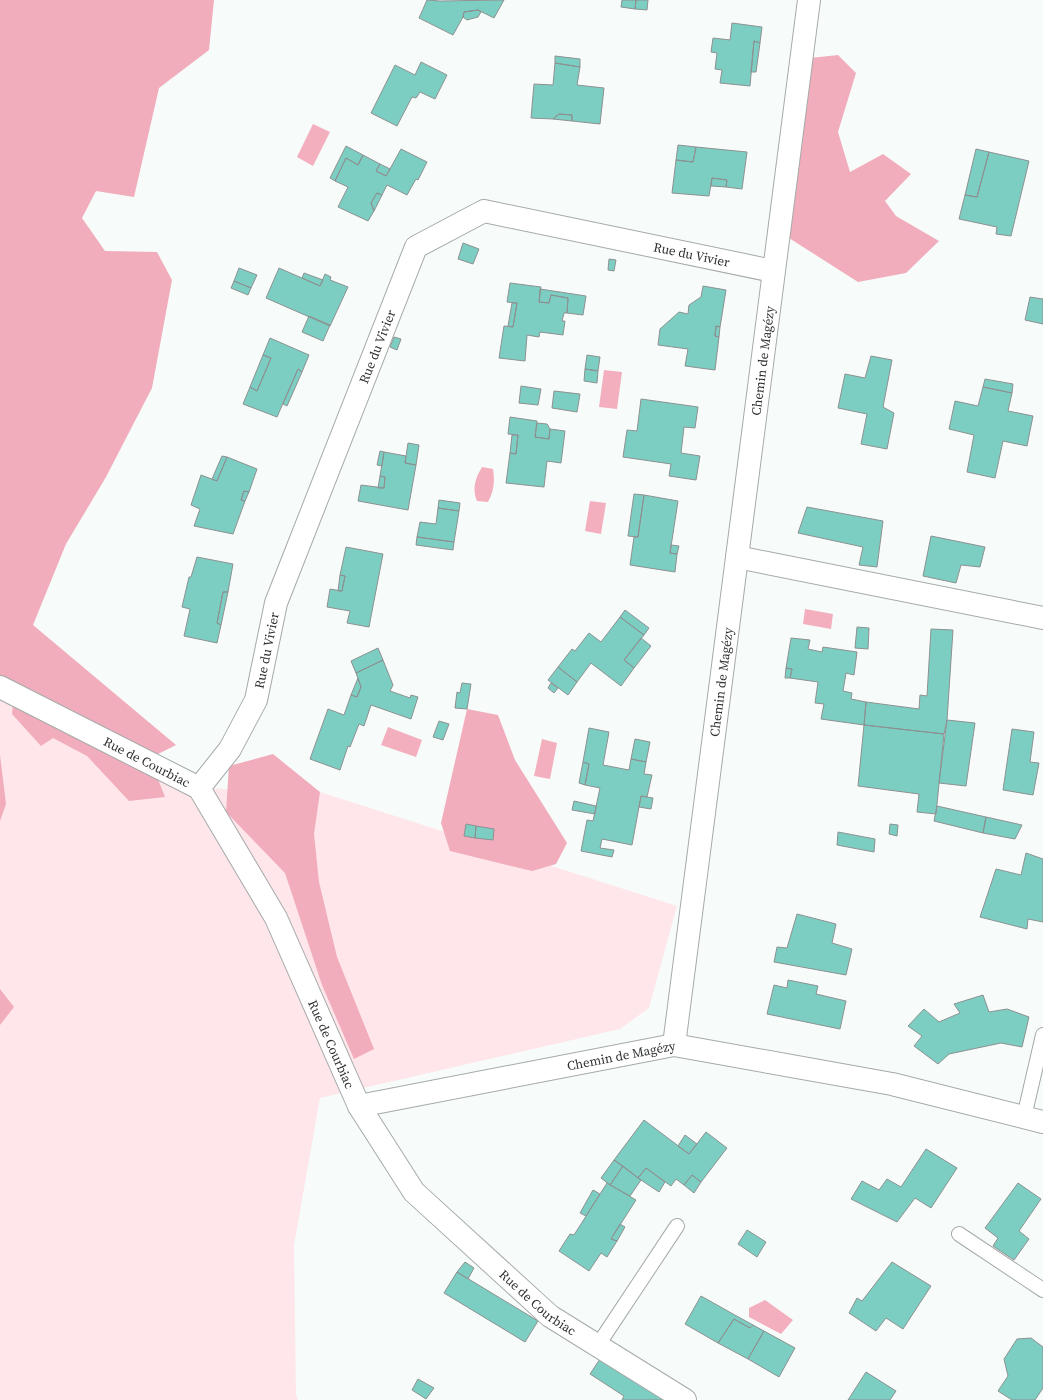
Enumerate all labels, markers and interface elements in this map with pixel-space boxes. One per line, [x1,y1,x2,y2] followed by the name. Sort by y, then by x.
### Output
[652,238,732,271] street label: Rue du Vivier
[747,305,778,416] street label: Chemin de Magézy
[355,307,400,386] street label: Rue du Vivier
[251,610,283,690] street label: Rue du Vivier
[706,626,737,738] street label: Chemin de Magézy
[101,733,193,791] street label: Rue de Courbiac
[304,997,358,1091] street label: Rue de Courbiac
[566,1037,677,1075] street label: Chemin de Magézy
[496,1266,579,1339] street label: Rue de Courbiac

